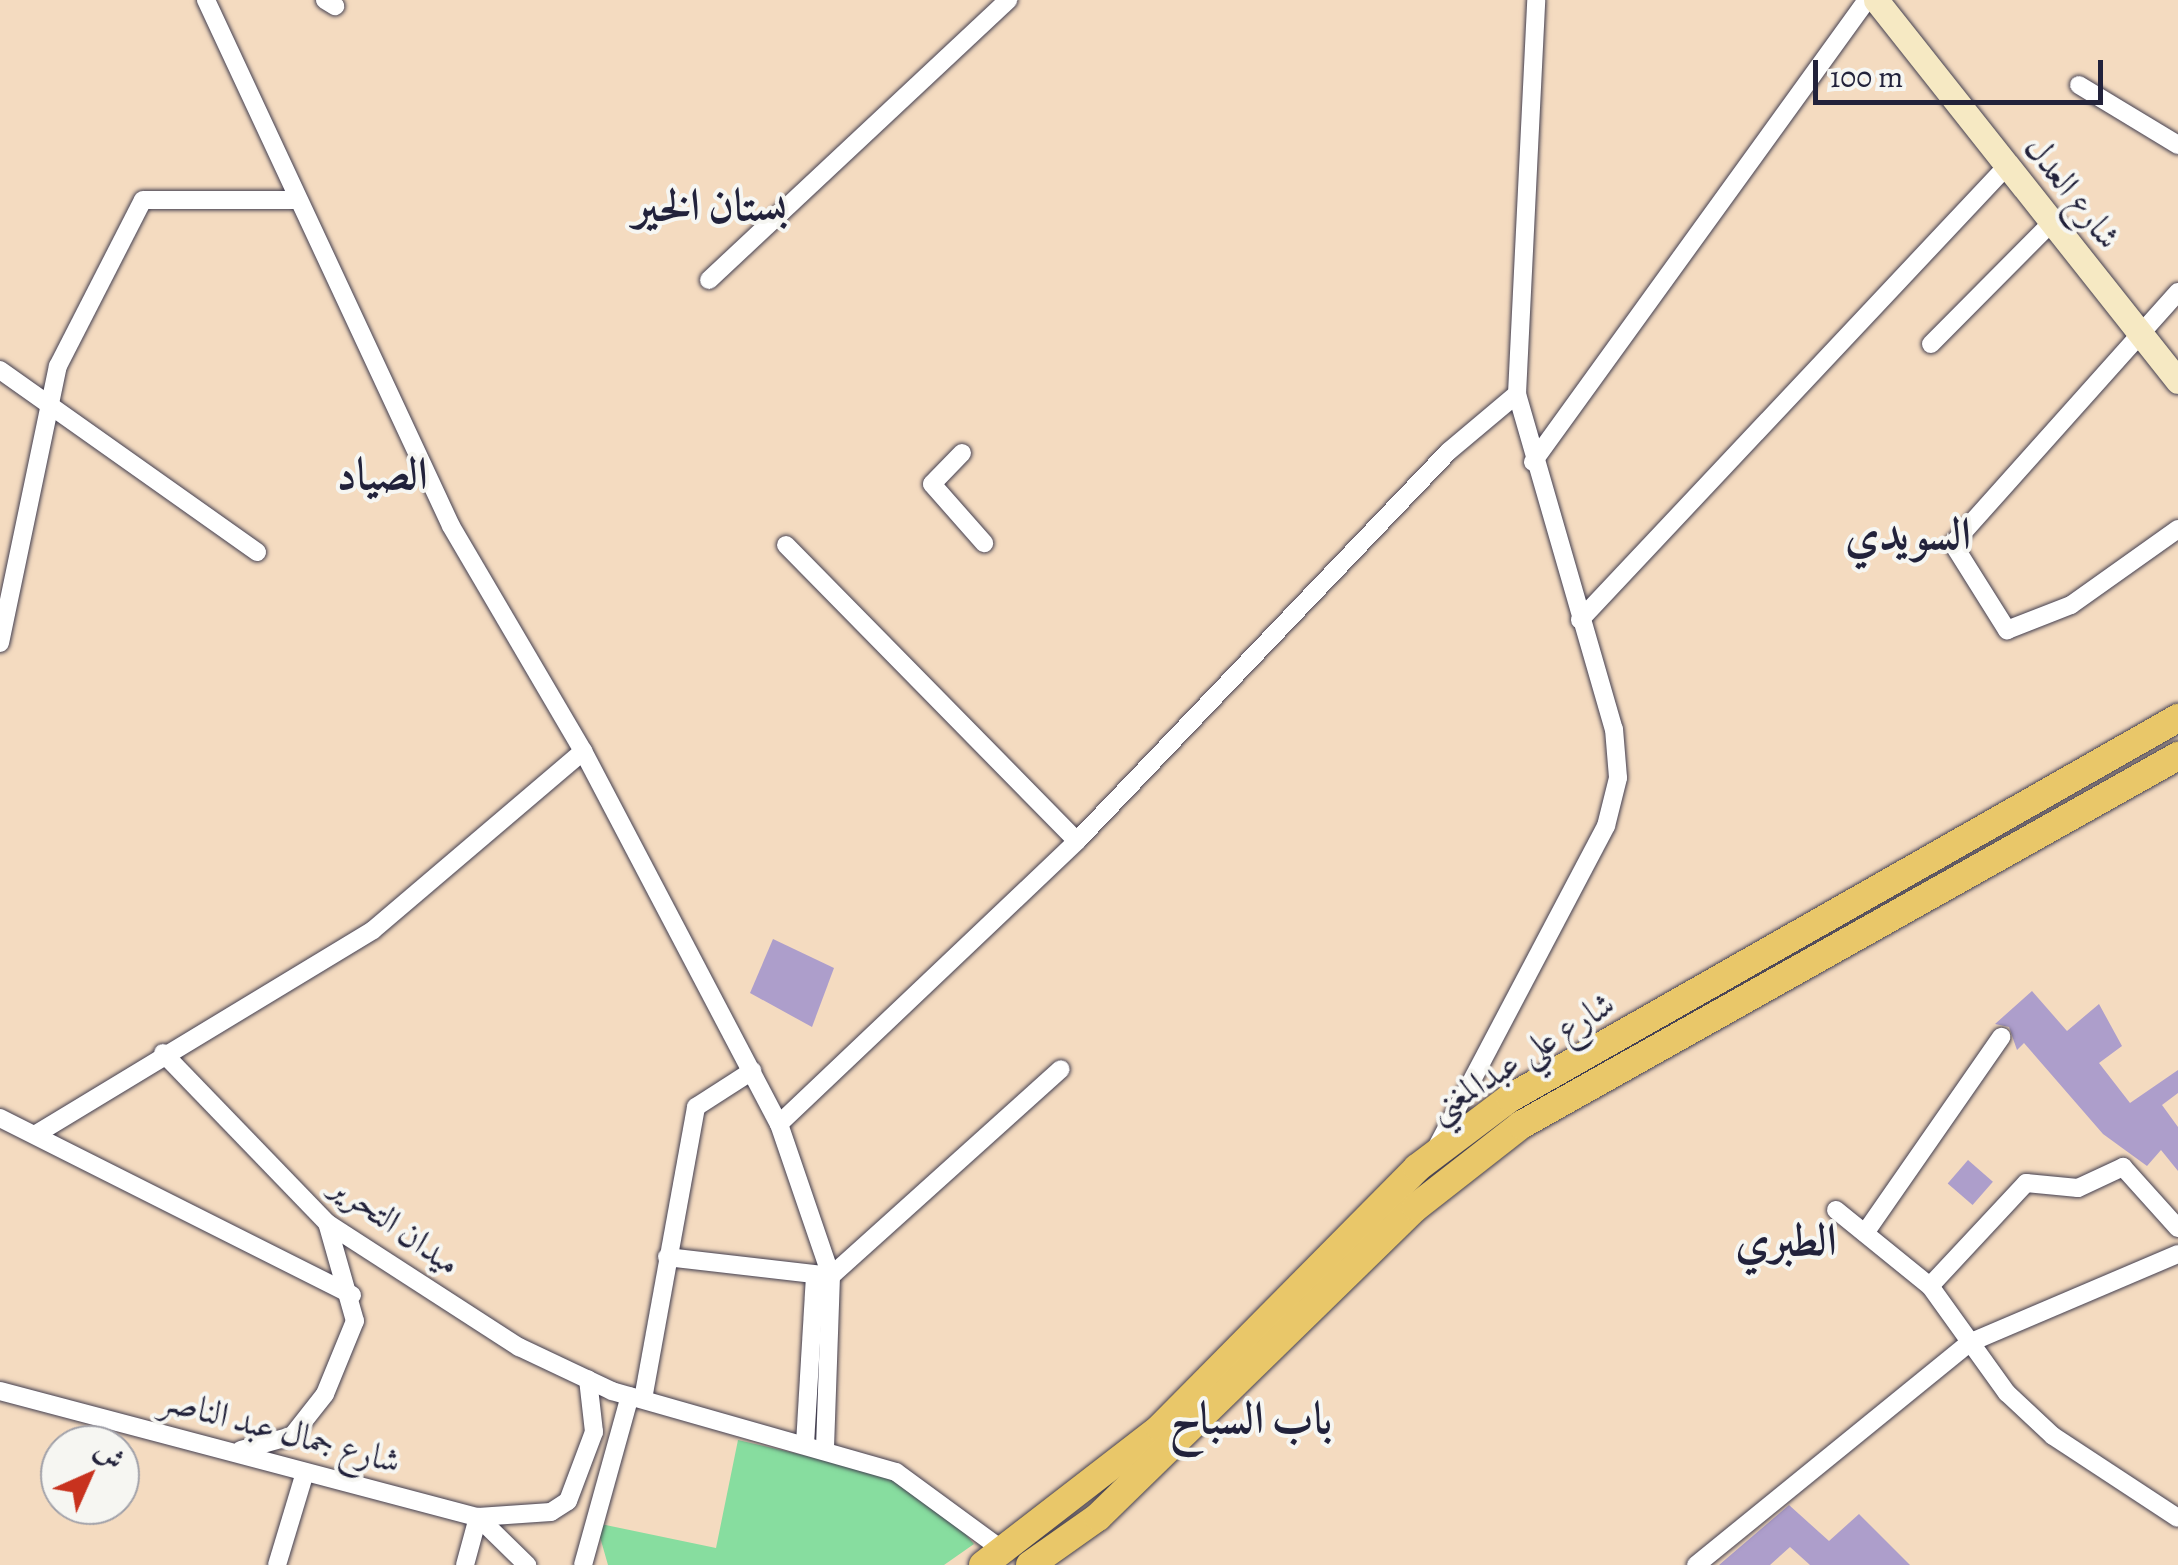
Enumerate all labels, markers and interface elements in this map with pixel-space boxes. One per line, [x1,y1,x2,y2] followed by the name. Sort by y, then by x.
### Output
[1818,40,2108,102] scale bar
[1830,57,1903,97] text: 100 m
[2016,127,2130,257] street label: شارع العدل
[633,179,787,233] district label: بستان الخير
[336,448,428,502] district label: الصياد
[1845,508,1971,562] district label: السويدي
[1420,982,1622,1130] street label: شارع علي عبدالمغني
[323,1164,469,1284] street label: ميدان التحرير
[1735,1214,1837,1268] district label: الطبري
[157,1378,405,1482] street label: شارع جمال عبد الناصر
[1170,1392,1332,1446] district label: باب السباح
[40,1425,140,1525] north arrow
[87,1432,133,1478] text: ش

